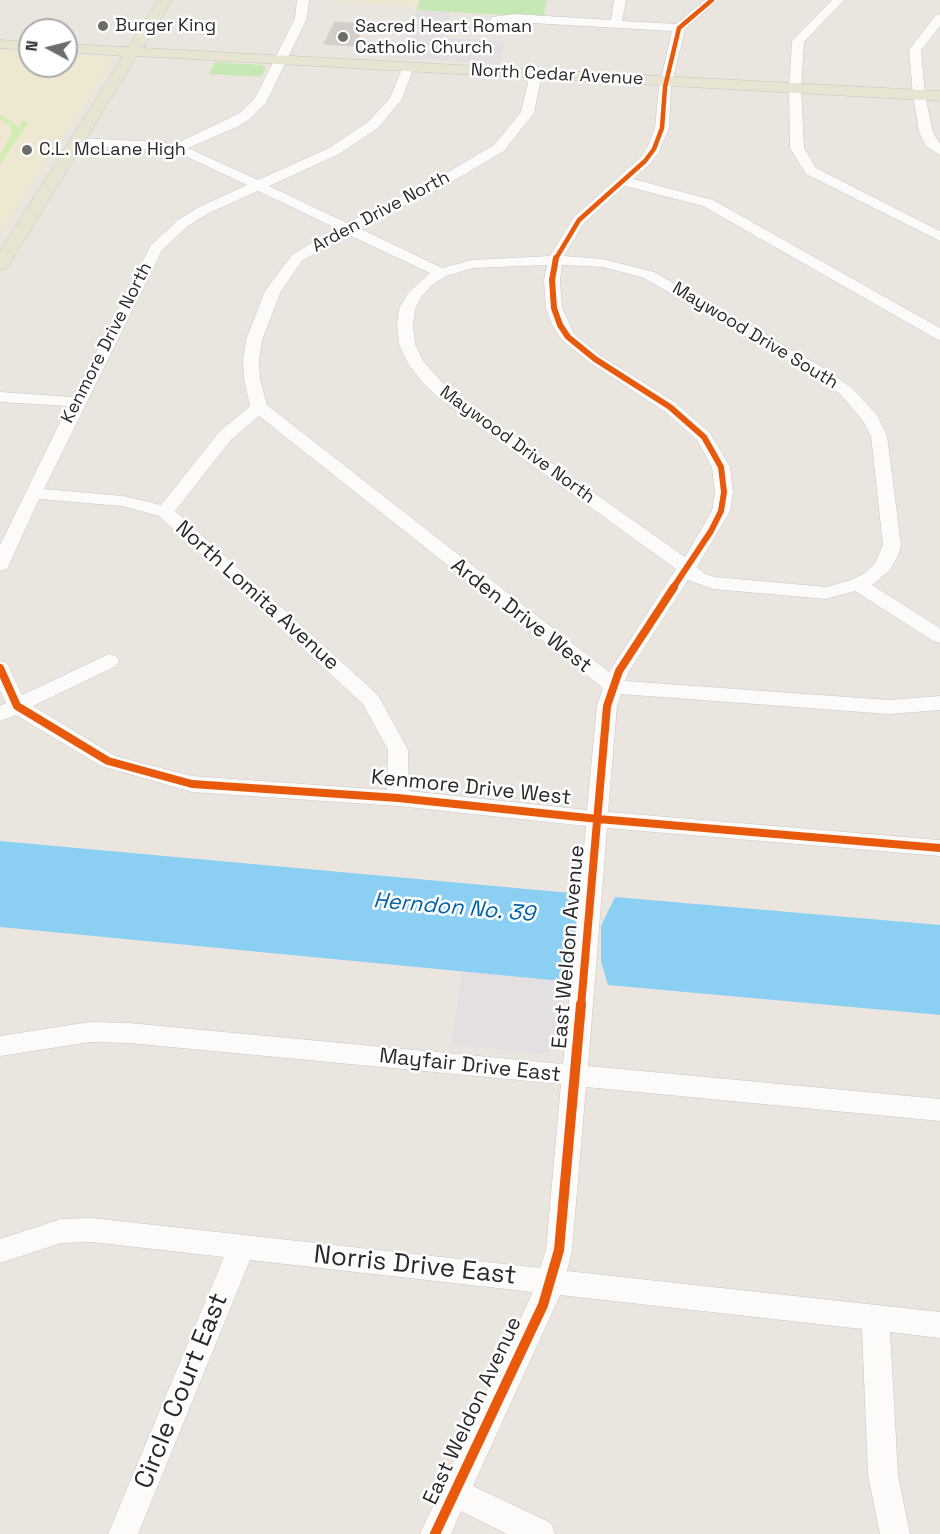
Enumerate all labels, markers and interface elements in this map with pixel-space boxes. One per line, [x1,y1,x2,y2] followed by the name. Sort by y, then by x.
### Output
[115,15,216,37] place label: Burger King
[355,16,532,58] place label: Sacred Heart Roman Catholic Church
[18,18,78,78] north arrow
[96,19,110,33] marker: Burger King
[336,30,350,44] marker: Sacred Heart Roman Catholic Church
[21,39,43,53] text: N
[470,60,644,90] street label: North Cedar Avenue
[39,139,186,161] place label: C.L. McLane High
[20,143,34,157] marker: C.L. McLane High
[309,167,453,257] street label: Arden Drive North
[57,259,157,427] street label: Kenmore Drive North
[668,278,842,394] street label: Maywood Drive South
[435,381,599,509] street label: Maywood Drive North
[170,516,344,676] street label: North Lomita Avenue
[446,553,596,679] street label: Arden Drive West
[370,765,572,811] street label: Kenmore Drive West
[548,844,590,1050] street label: East Weldon Avenue
[372,888,536,928] water label: Herndon No. 39
[378,1044,562,1088] street label: Mayfair Drive East
[312,1240,518,1292] street label: Norris Drive East
[129,1289,235,1493] street label: Circle Court East
[418,1313,528,1509] street label: East Weldon Avenue

